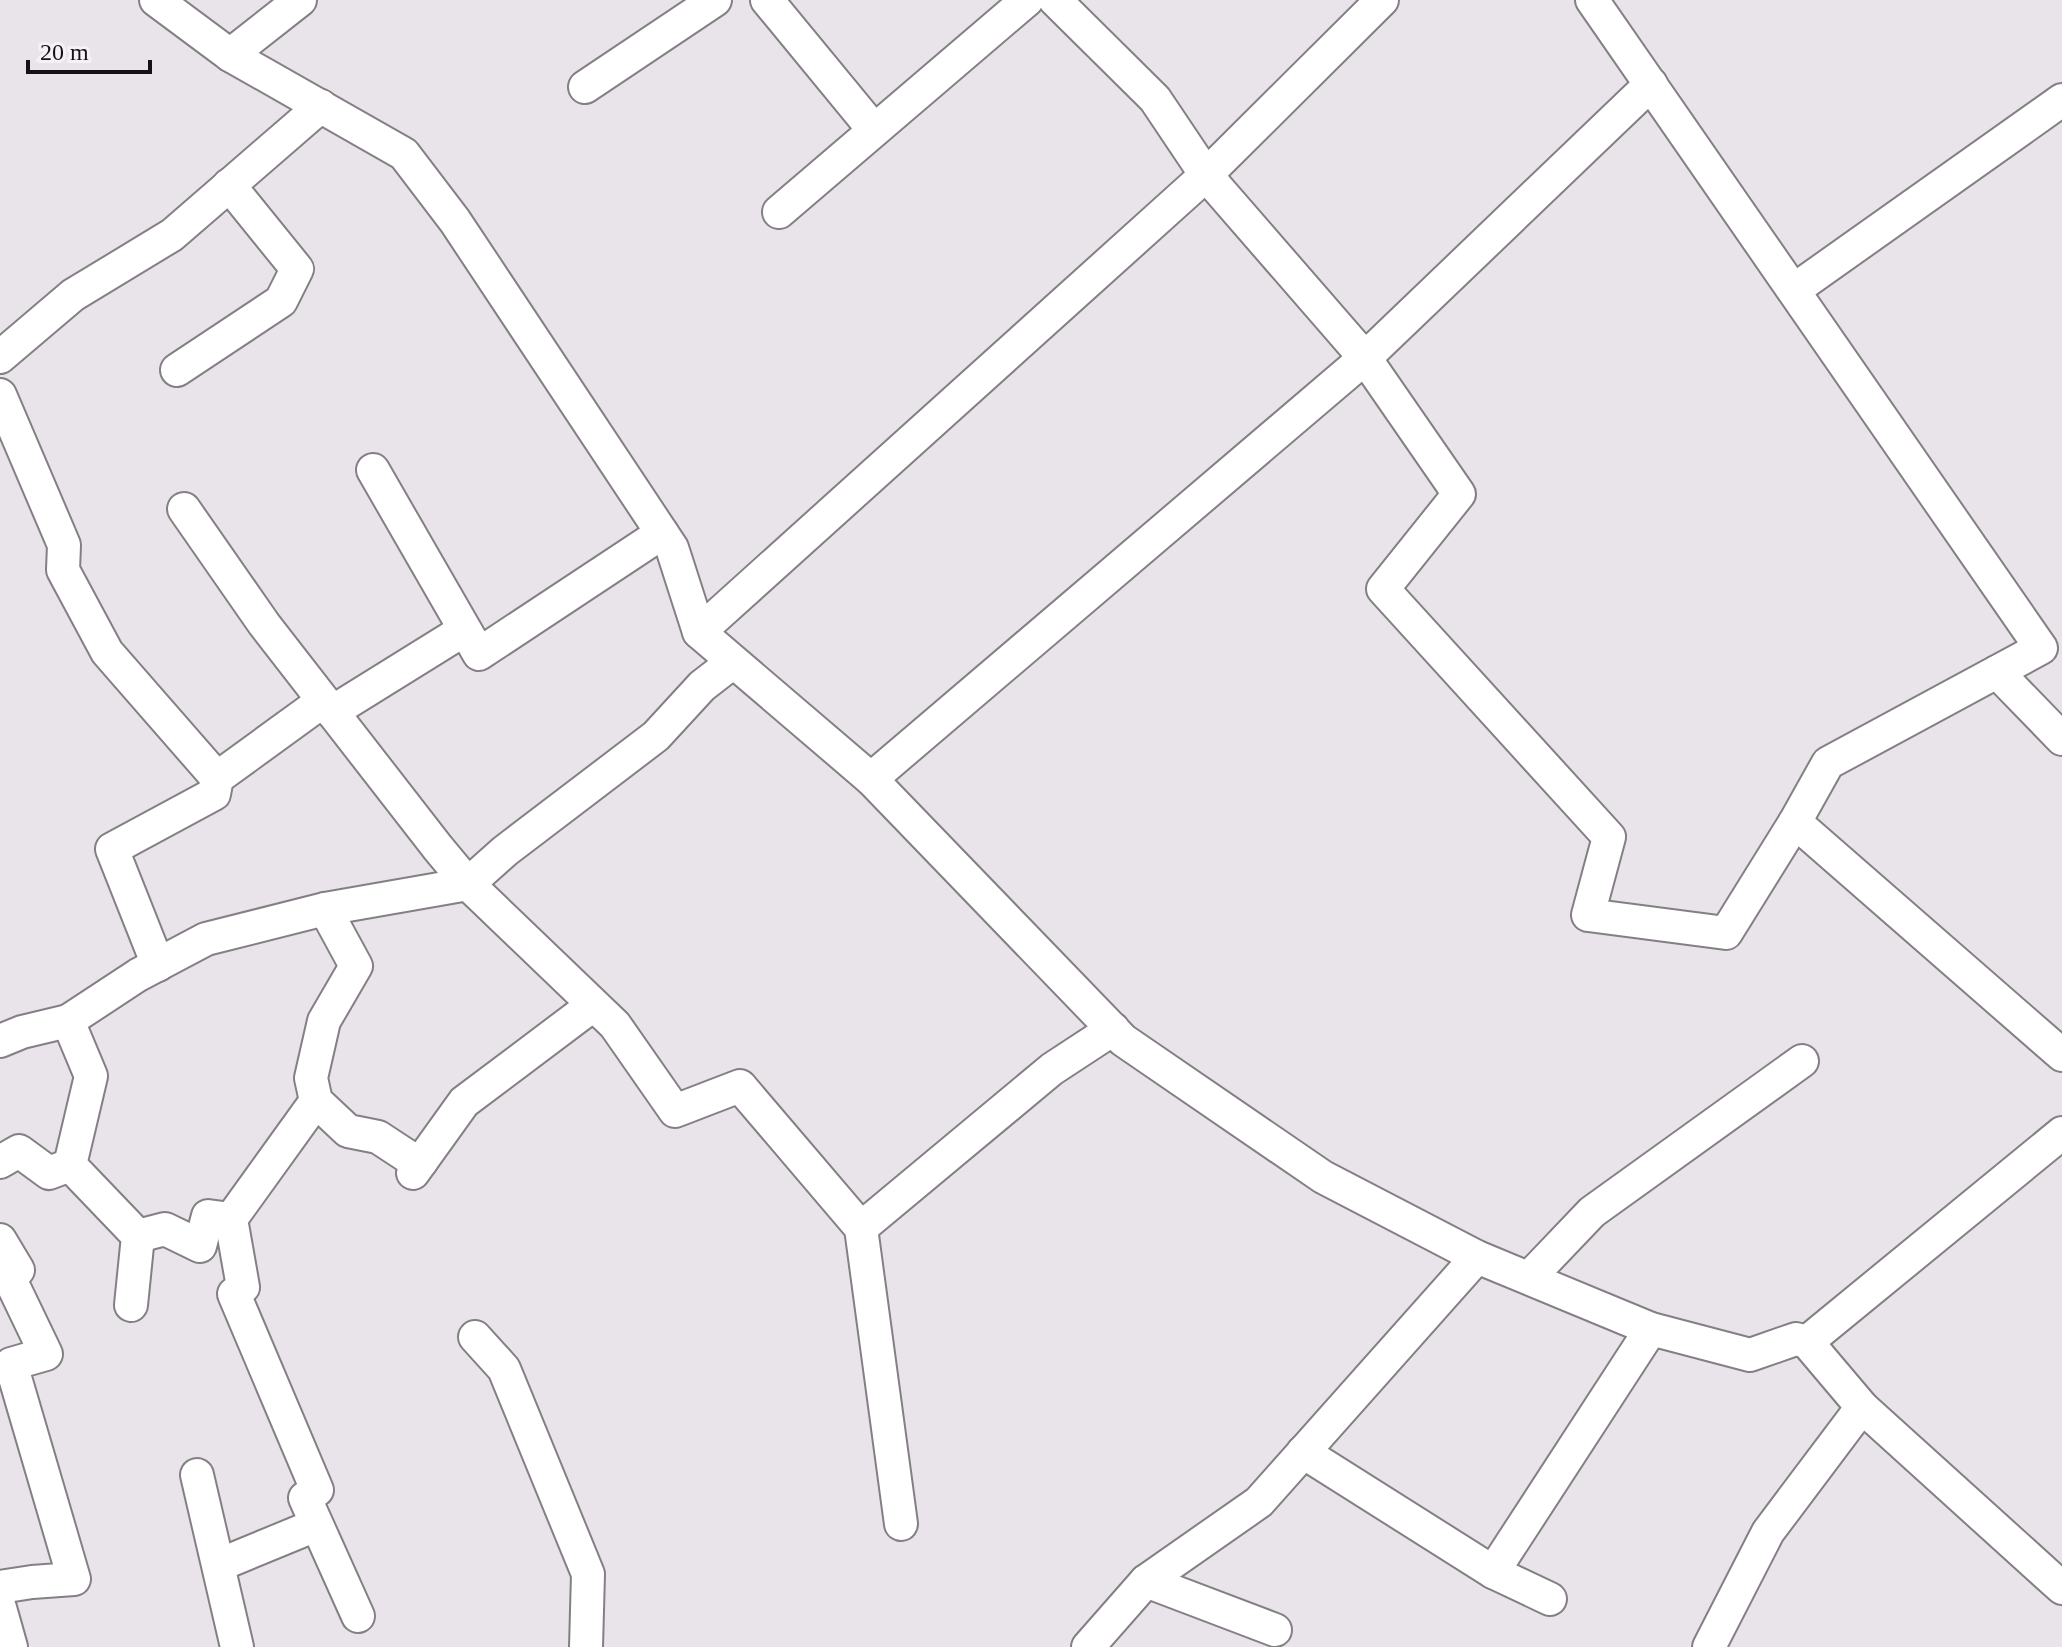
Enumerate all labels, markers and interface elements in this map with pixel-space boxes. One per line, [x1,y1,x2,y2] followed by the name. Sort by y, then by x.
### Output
[28,24,150,74] scale bar
[40,39,89,65] text: 20 m

